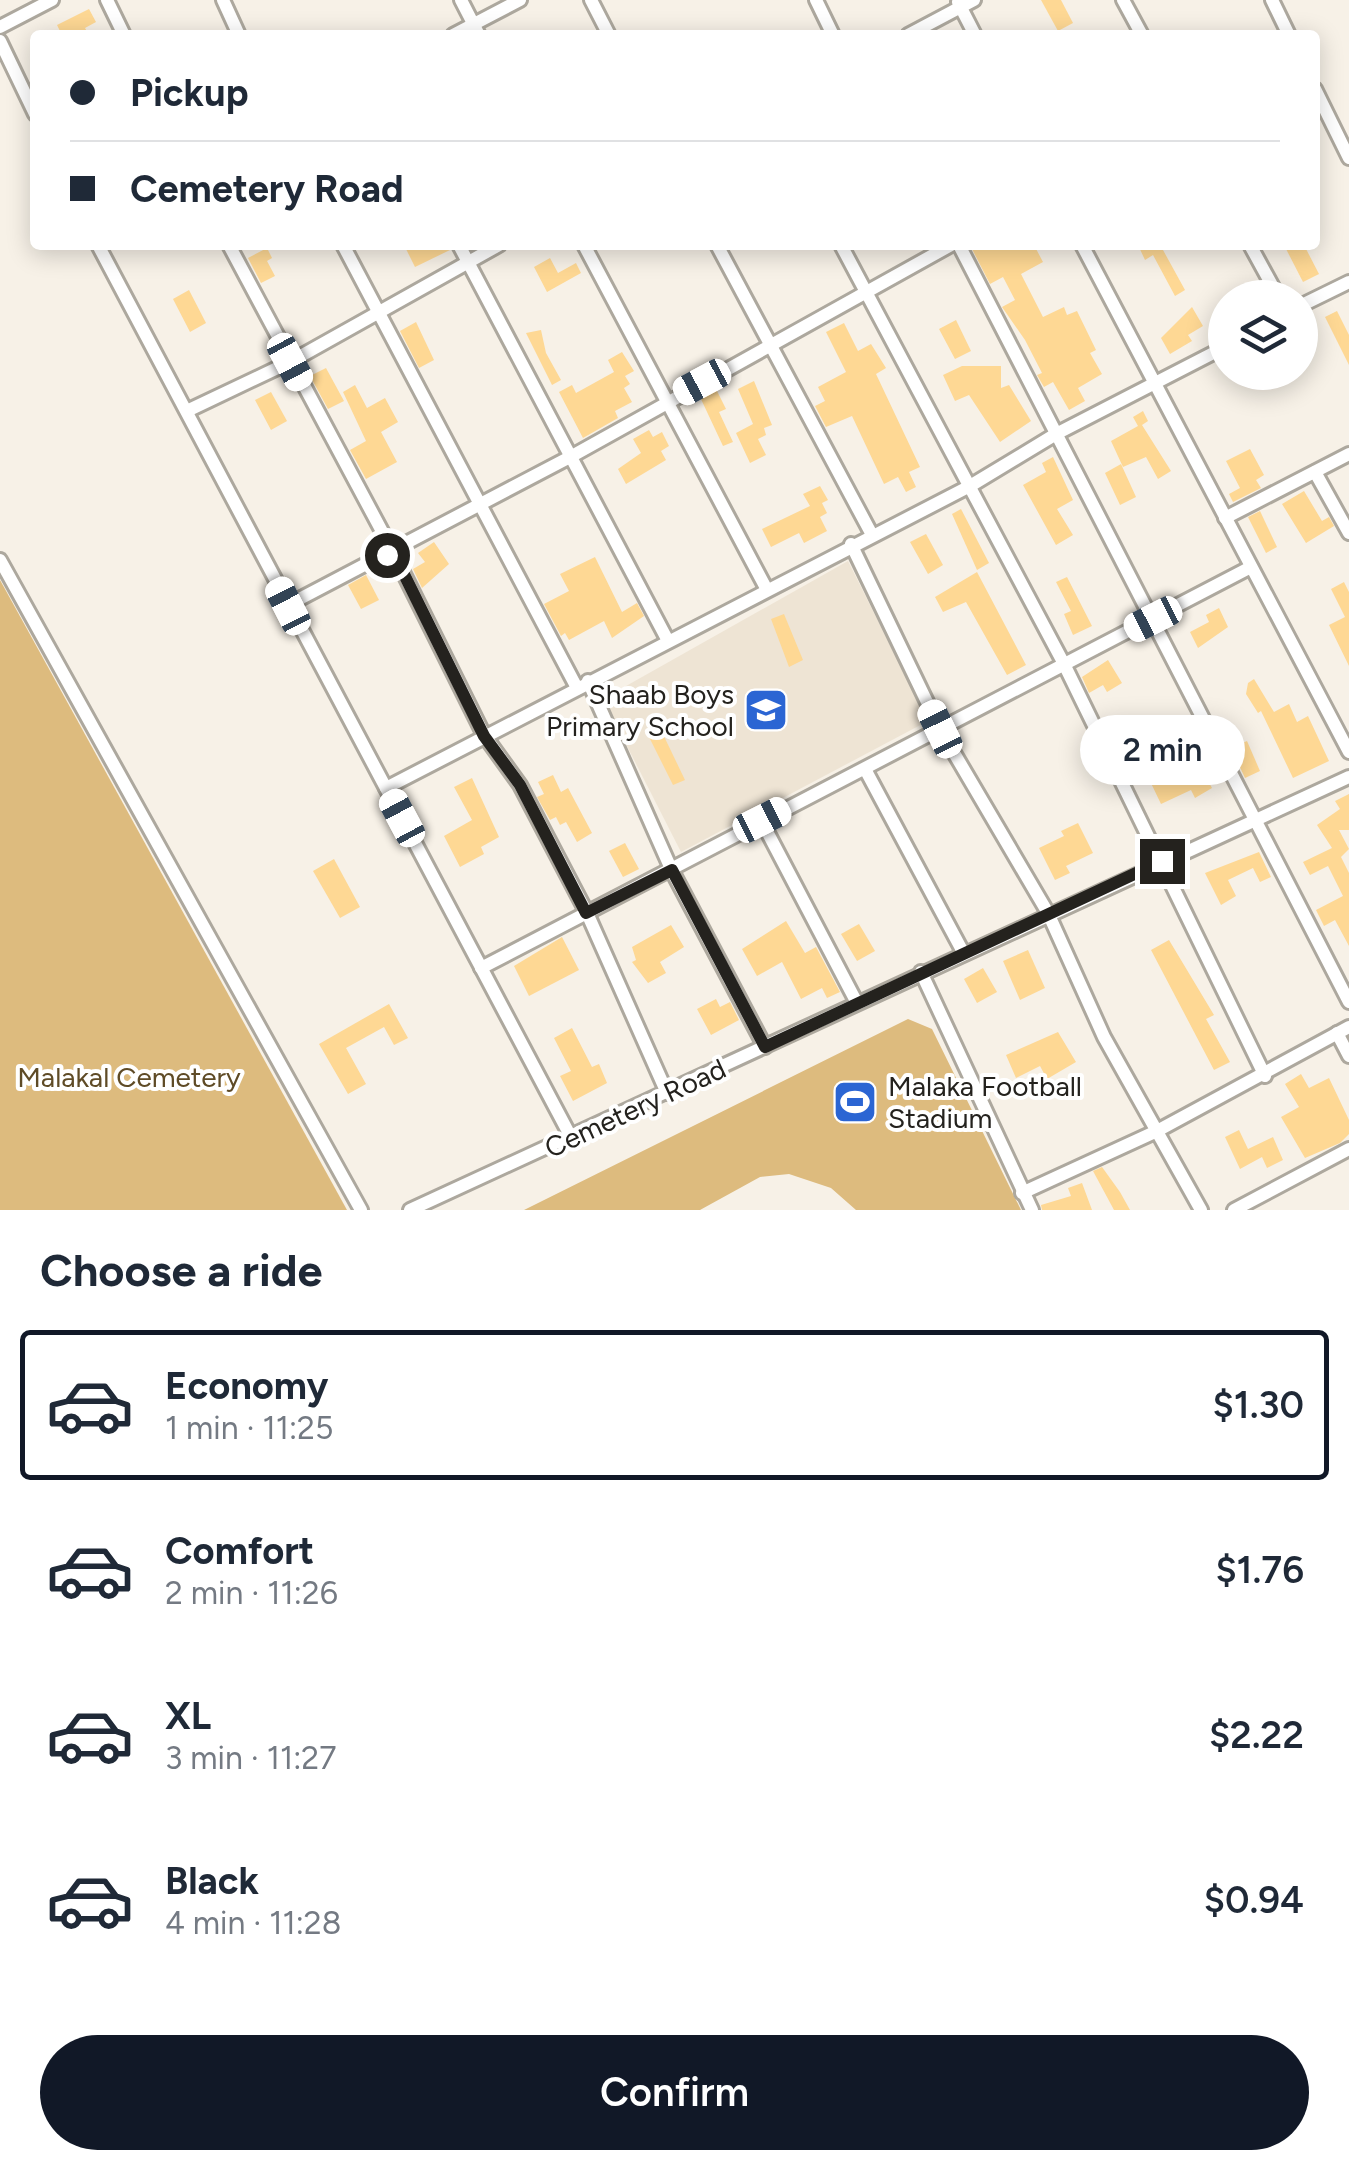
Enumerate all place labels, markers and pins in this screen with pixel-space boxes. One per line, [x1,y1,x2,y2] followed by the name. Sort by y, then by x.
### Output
[546,677,734,743] place label: Shaab Boys Primary School
[743,687,789,733] school or university icon: Shaab Boys Primary School
[888,1069,1082,1135] place label: Malaka Football Stadium
[832,1079,878,1125] sports icon: Malaka Football Stadium

